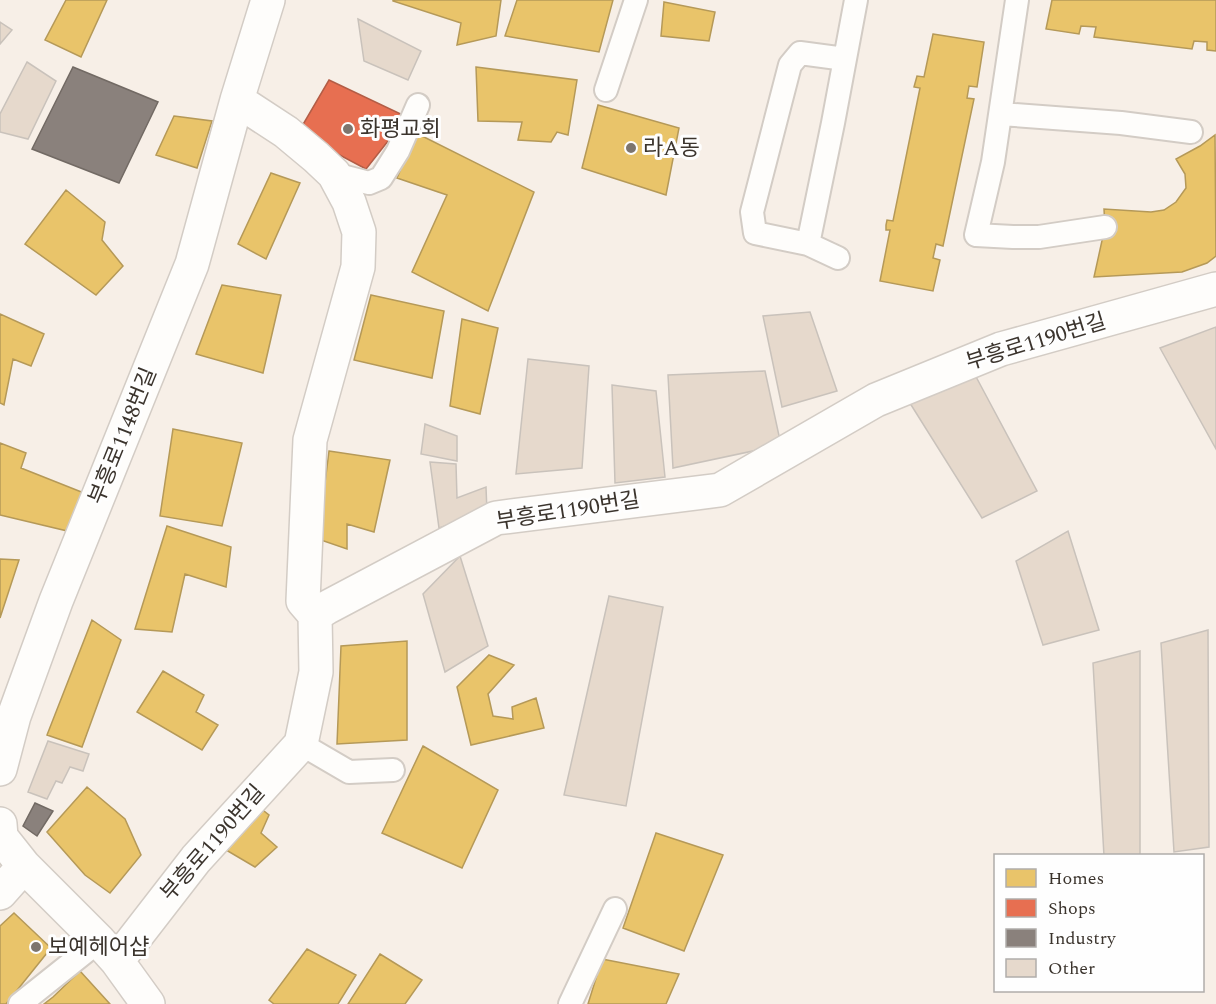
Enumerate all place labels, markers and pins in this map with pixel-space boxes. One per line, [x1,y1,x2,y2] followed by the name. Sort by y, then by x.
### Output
[360,113,441,146] place label: 화평교회
[341,122,355,136] marker: 화평교회
[643,132,700,165] place label: 라A동
[624,141,638,155] marker: 라A동
[48,931,149,964] place label: 보예헤어샵
[29,940,43,954] marker: 보예헤어샵

